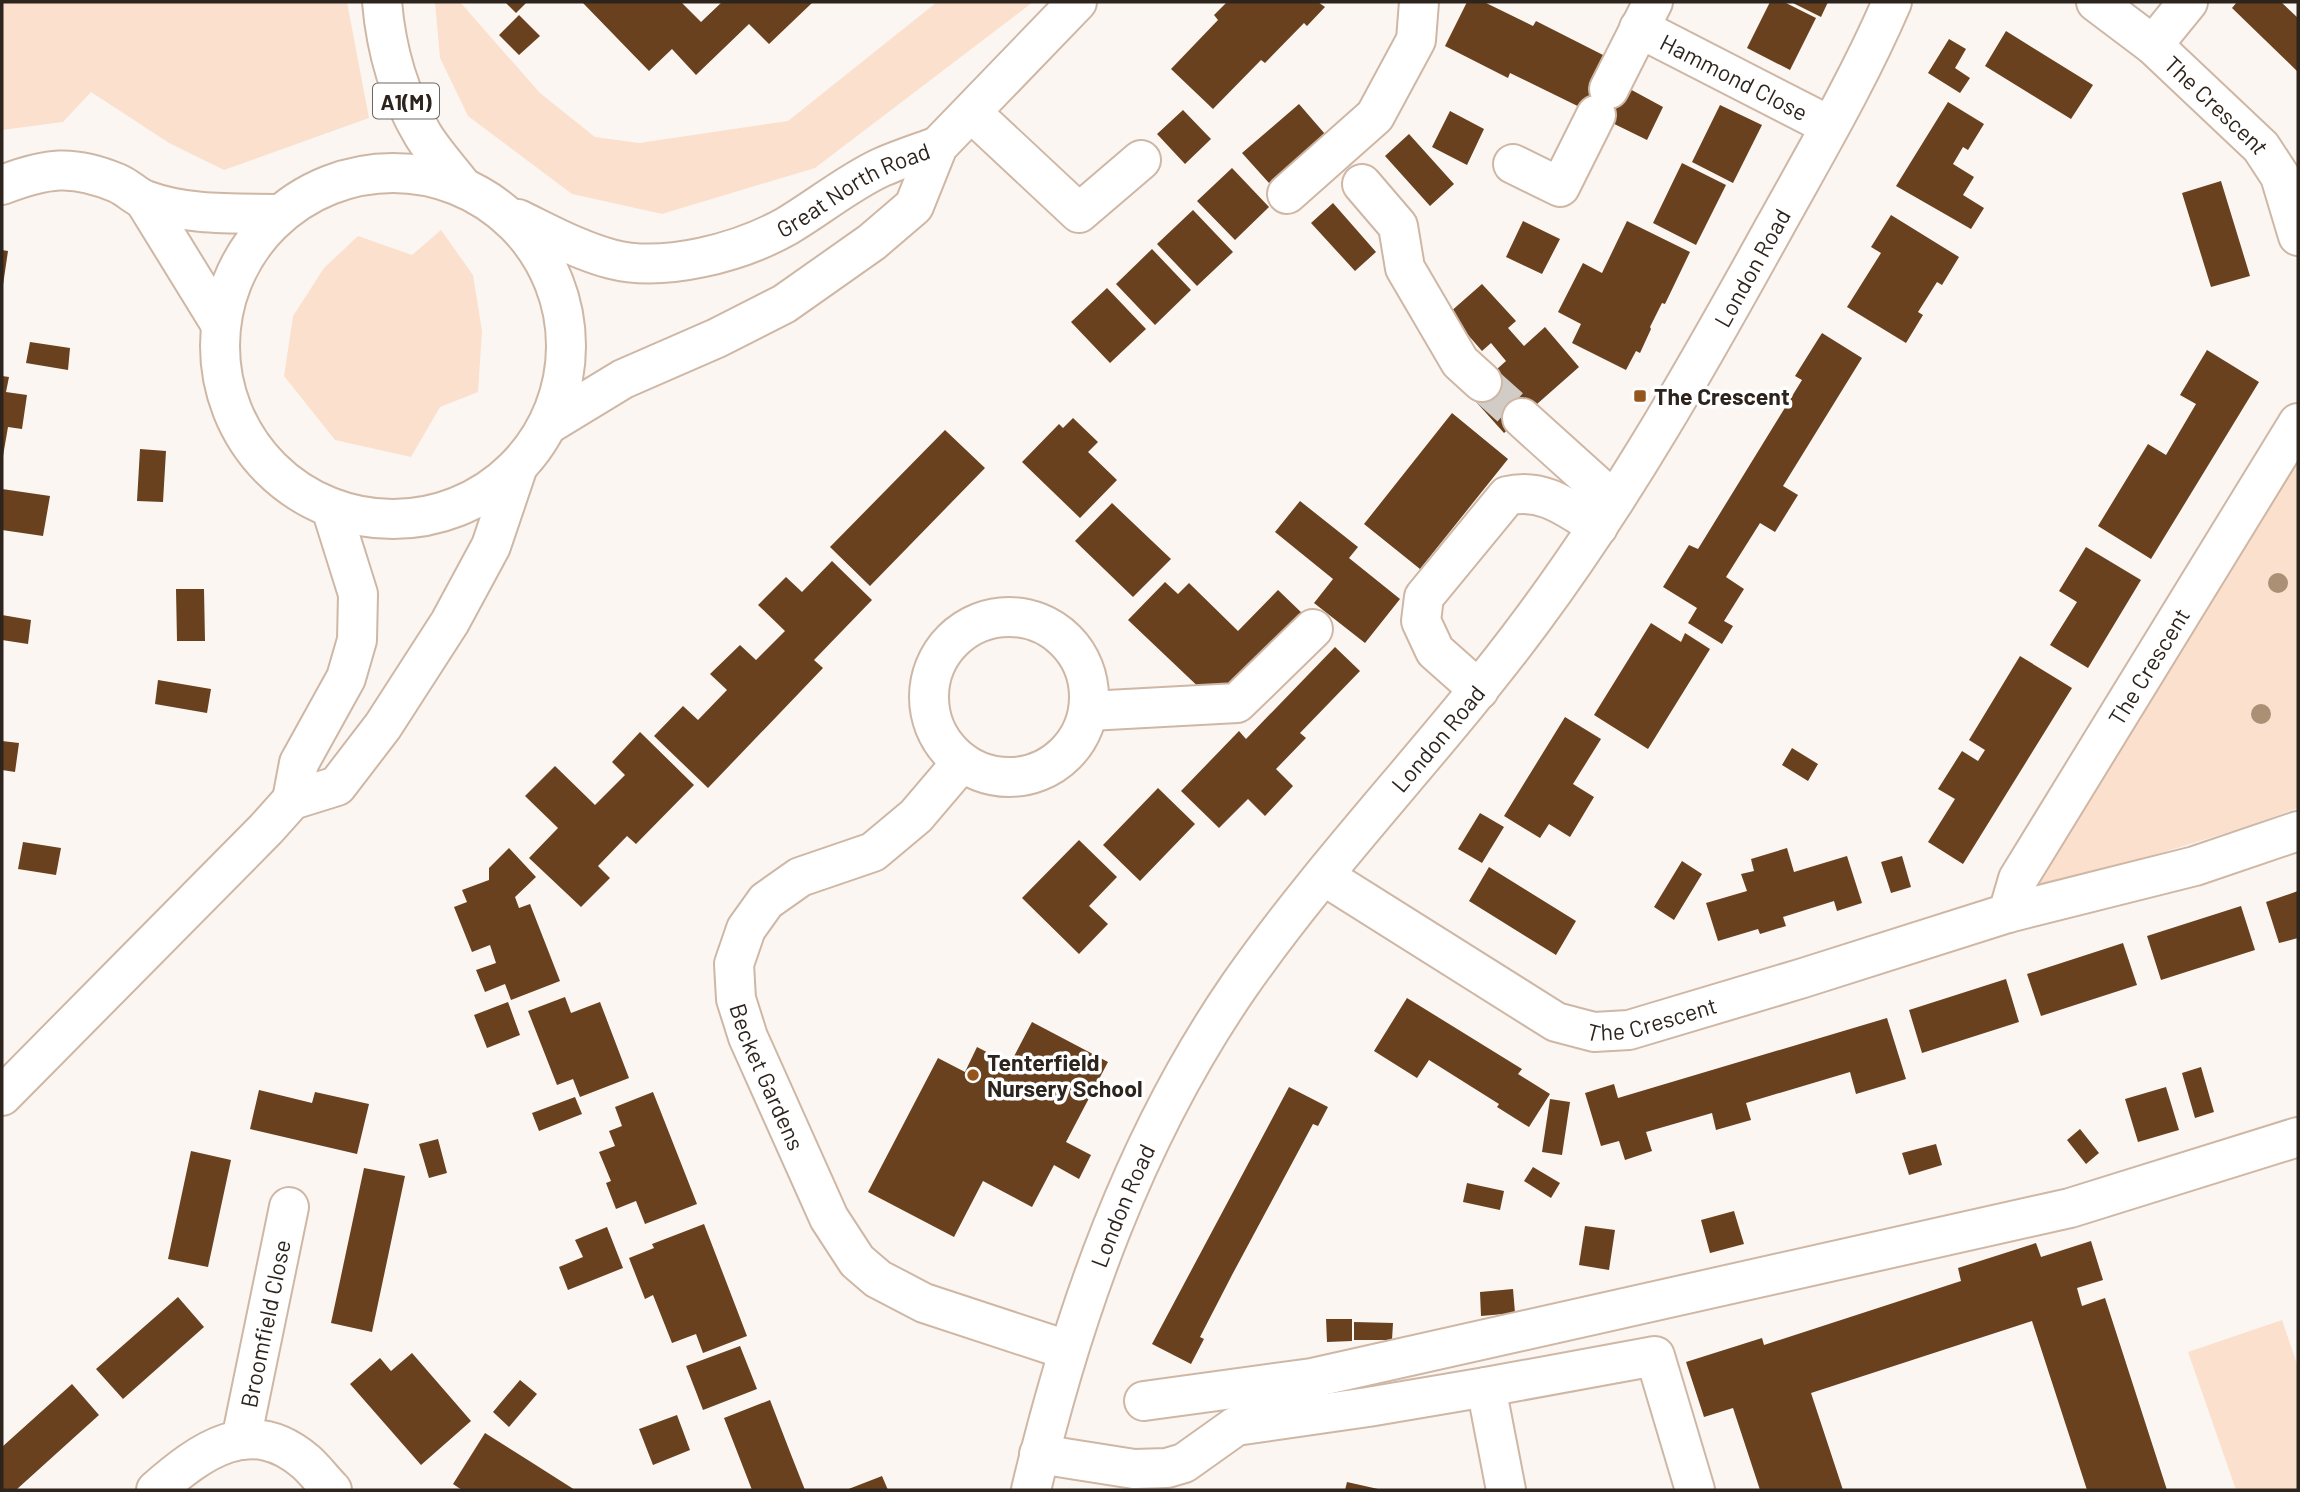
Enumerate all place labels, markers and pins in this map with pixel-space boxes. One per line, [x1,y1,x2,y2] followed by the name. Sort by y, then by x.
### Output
[1654,382,1790,410] place label: The Crescent
[1632,388,1648,404] marker: The Crescent
[987,1048,1143,1102] place label: Tenterfield Nursery School
[965,1067,981,1083] marker: Tenterfield Nursery School

